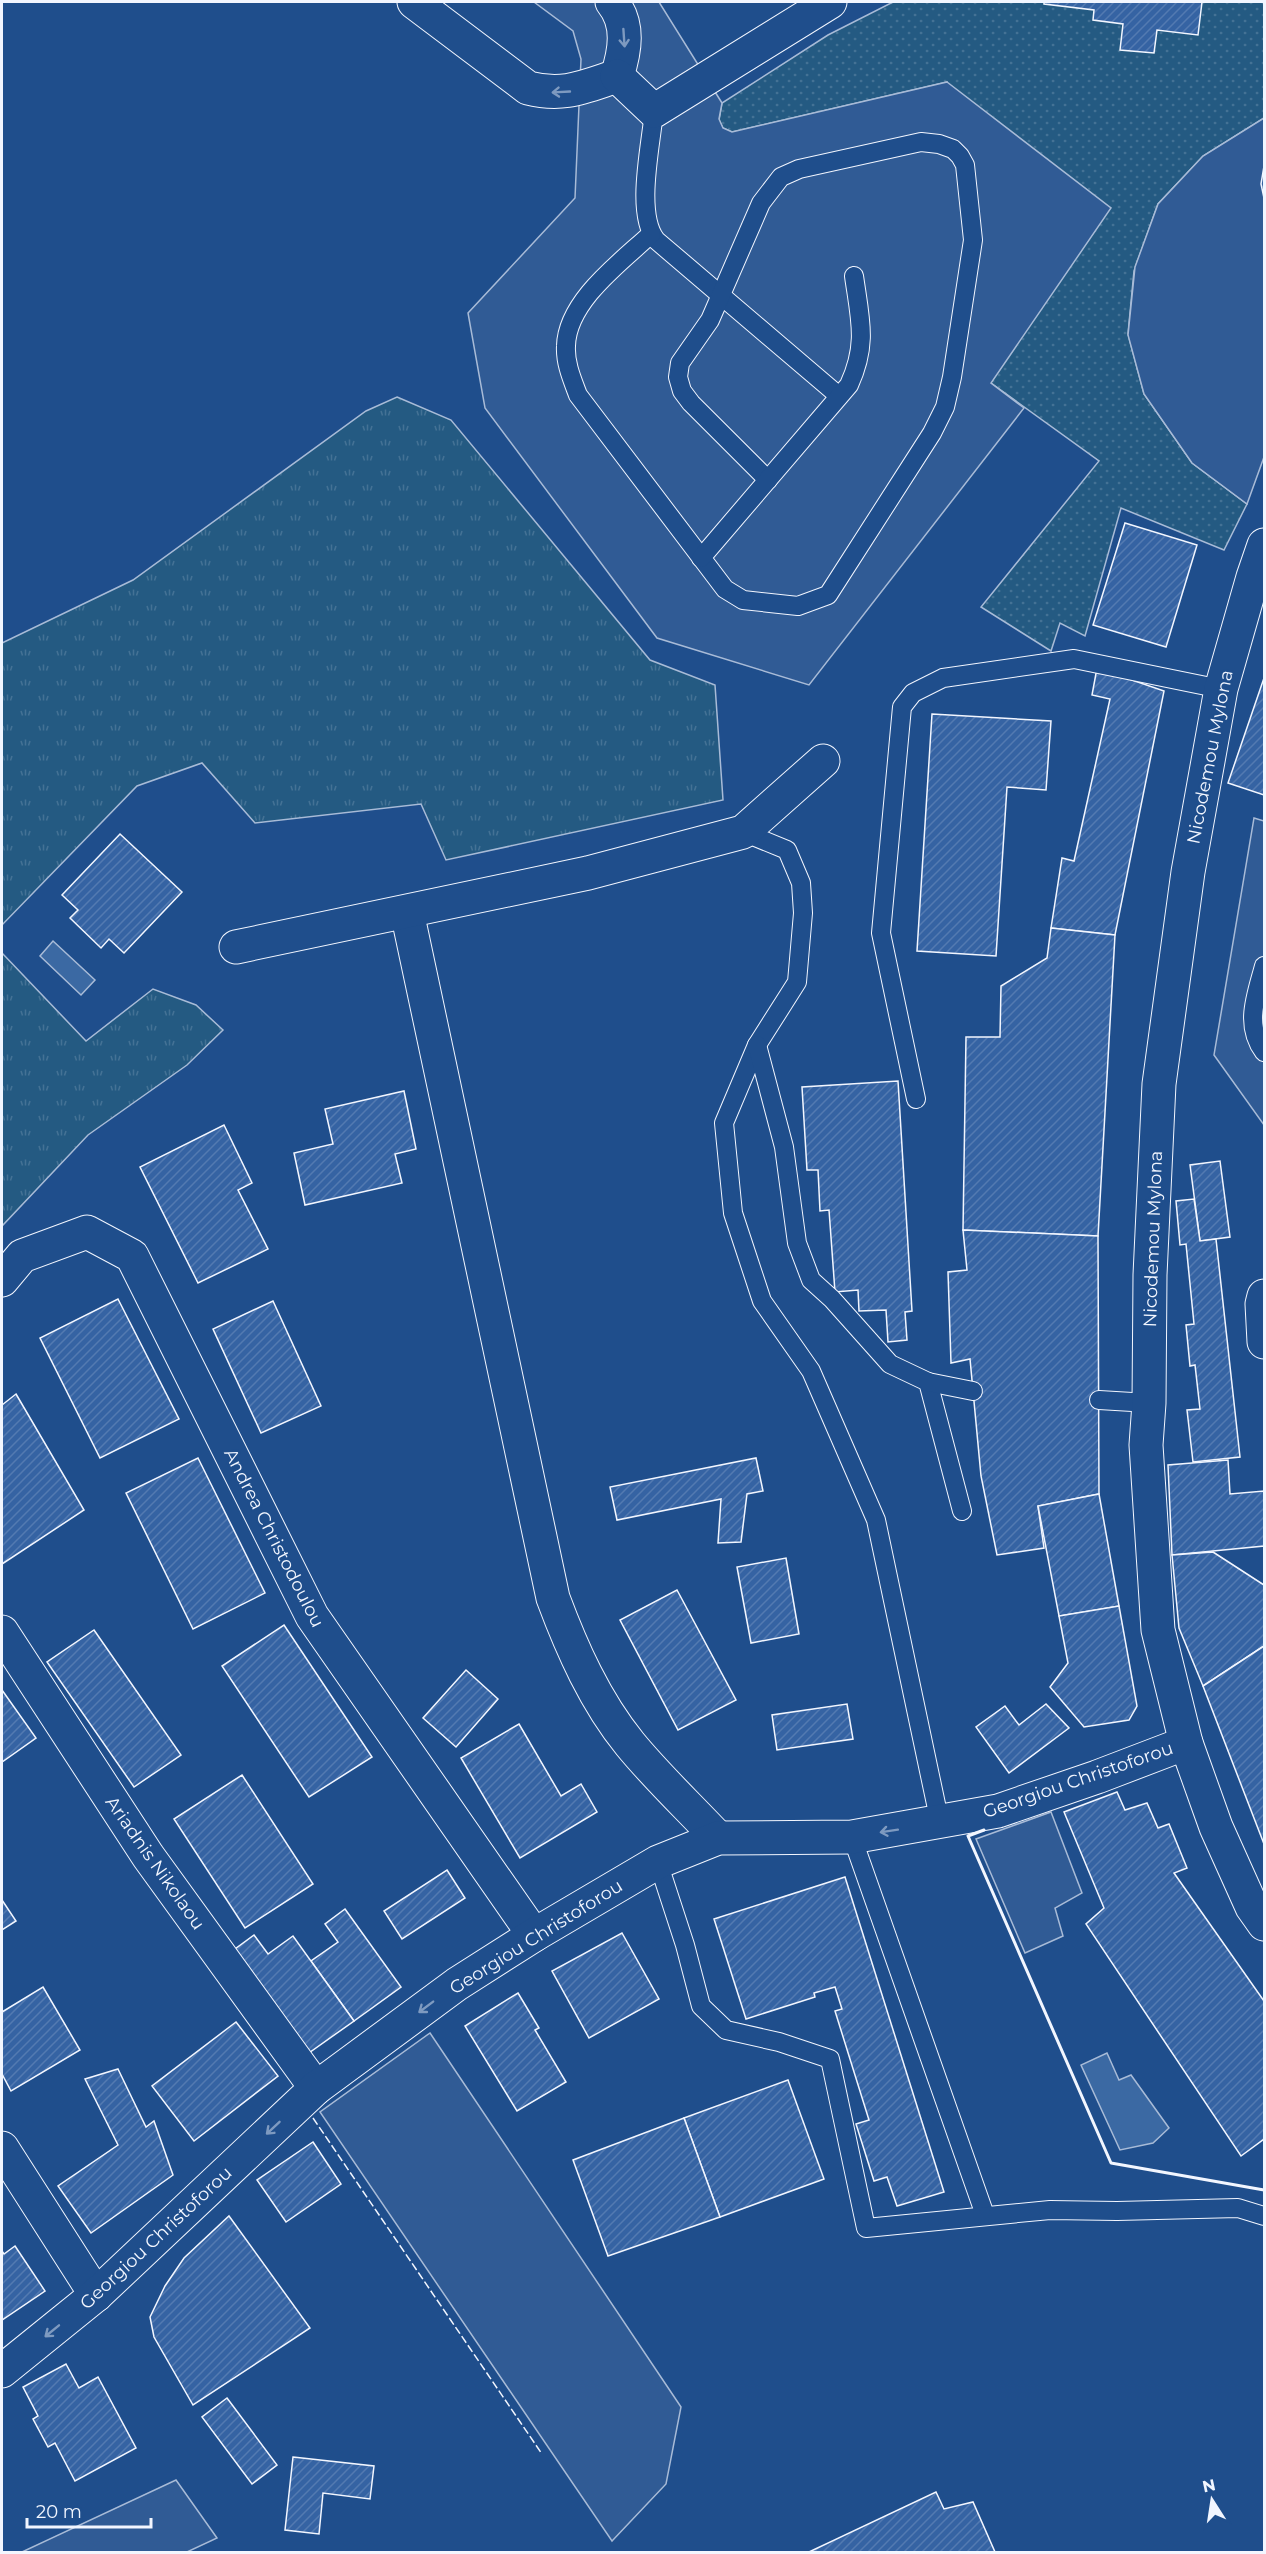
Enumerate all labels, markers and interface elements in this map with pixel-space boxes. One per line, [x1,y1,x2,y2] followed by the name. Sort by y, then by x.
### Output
[619,28,630,48] one-way arrow
[551,87,571,98] one-way arrow
[1182,668,1238,846] street label: Nicodemou Mylona
[1139,1150,1167,1328] street label: Nicodemou Mylona
[219,1445,329,1631] street label: Andrea Christodoulou
[980,1737,1176,1823] street label: Georgiou Christoforou
[101,1792,209,1934] street label: Ariadnis Nikolaou
[880,1826,899,1837] one-way arrow
[445,1875,627,1999] street label: Georgiou Christoforou
[418,2001,434,2013] one-way arrow
[266,2121,281,2136] one-way arrow
[75,2162,237,2314] street label: Georgiou Christoforou
[44,2324,60,2337] one-way arrow
[1182,2470,1242,2530] north arrow
[1201,2475,1217,2496] text: N
[27,2491,152,2529] scale bar
[36,2501,82,2523] text: 20 m

